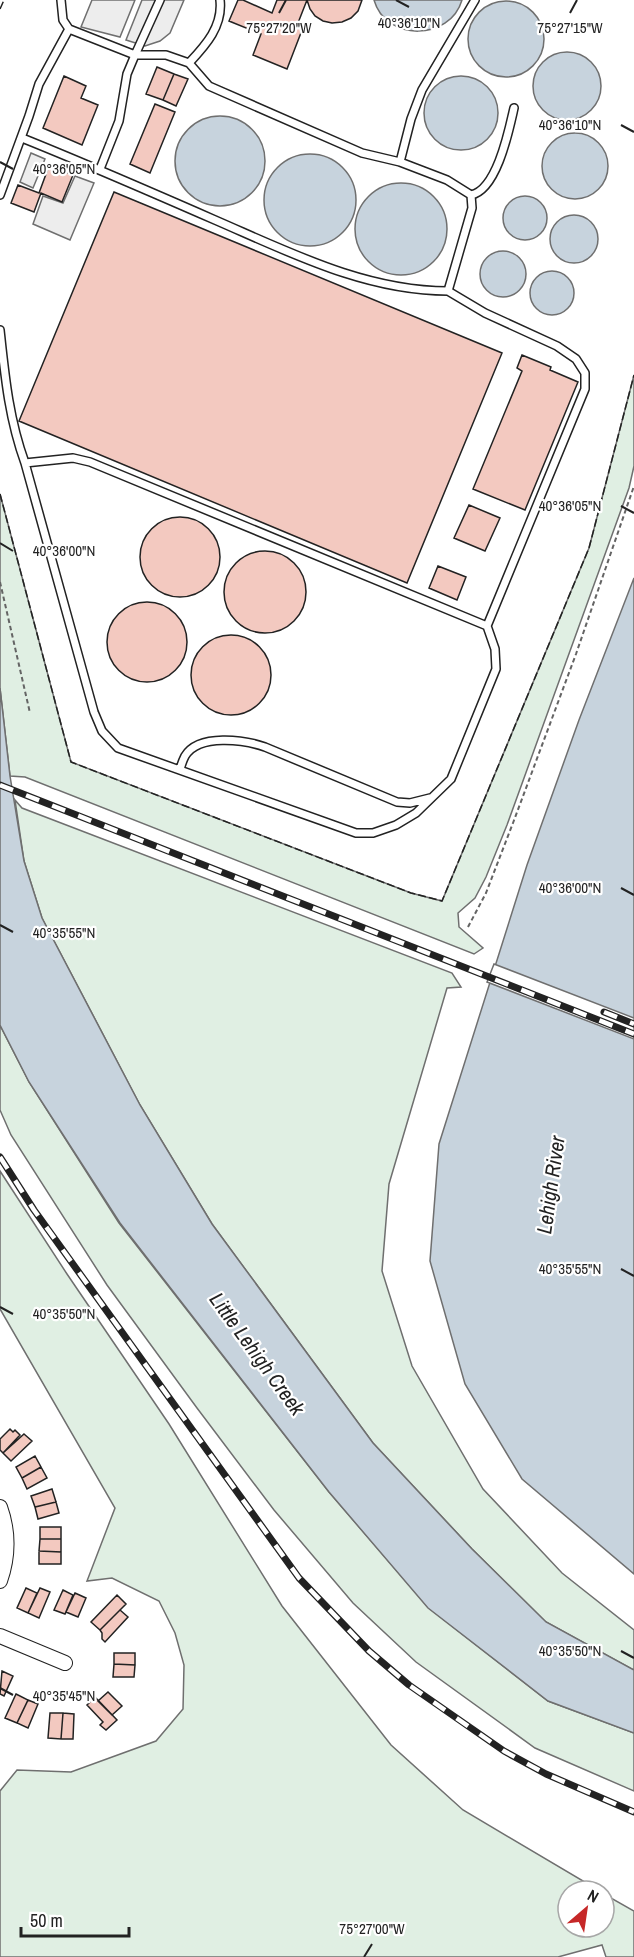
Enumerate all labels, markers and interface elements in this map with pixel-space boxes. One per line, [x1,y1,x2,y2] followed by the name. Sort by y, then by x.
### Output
[378,12,440,33] text: 40°36'10"N
[246,17,312,38] text: 75°27'20"W
[537,17,603,38] text: 75°27'15"W
[539,114,601,135] text: 40°36'10"N
[33,158,95,179] text: 40°36'05"N
[539,495,601,516] text: 40°36'05"N
[33,540,95,561] text: 40°36'00"N
[539,877,601,898] text: 40°36'00"N
[33,922,95,943] text: 40°35'55"N
[529,1133,572,1236] water label: Lehigh River
[539,1258,601,1279] text: 40°35'55"N
[203,1286,313,1422] water label: Little Lehigh Creek
[33,1303,95,1324] text: 40°35'50"N
[539,1640,601,1661] text: 40°35'50"N
[33,1685,95,1706] text: 40°35'45"N
[556,1879,616,1939] north arrow
[584,1884,603,1908] text: N
[21,1900,129,1938] scale bar
[30,1908,63,1933] text: 50 m
[339,1918,405,1939] text: 75°27'00"W

